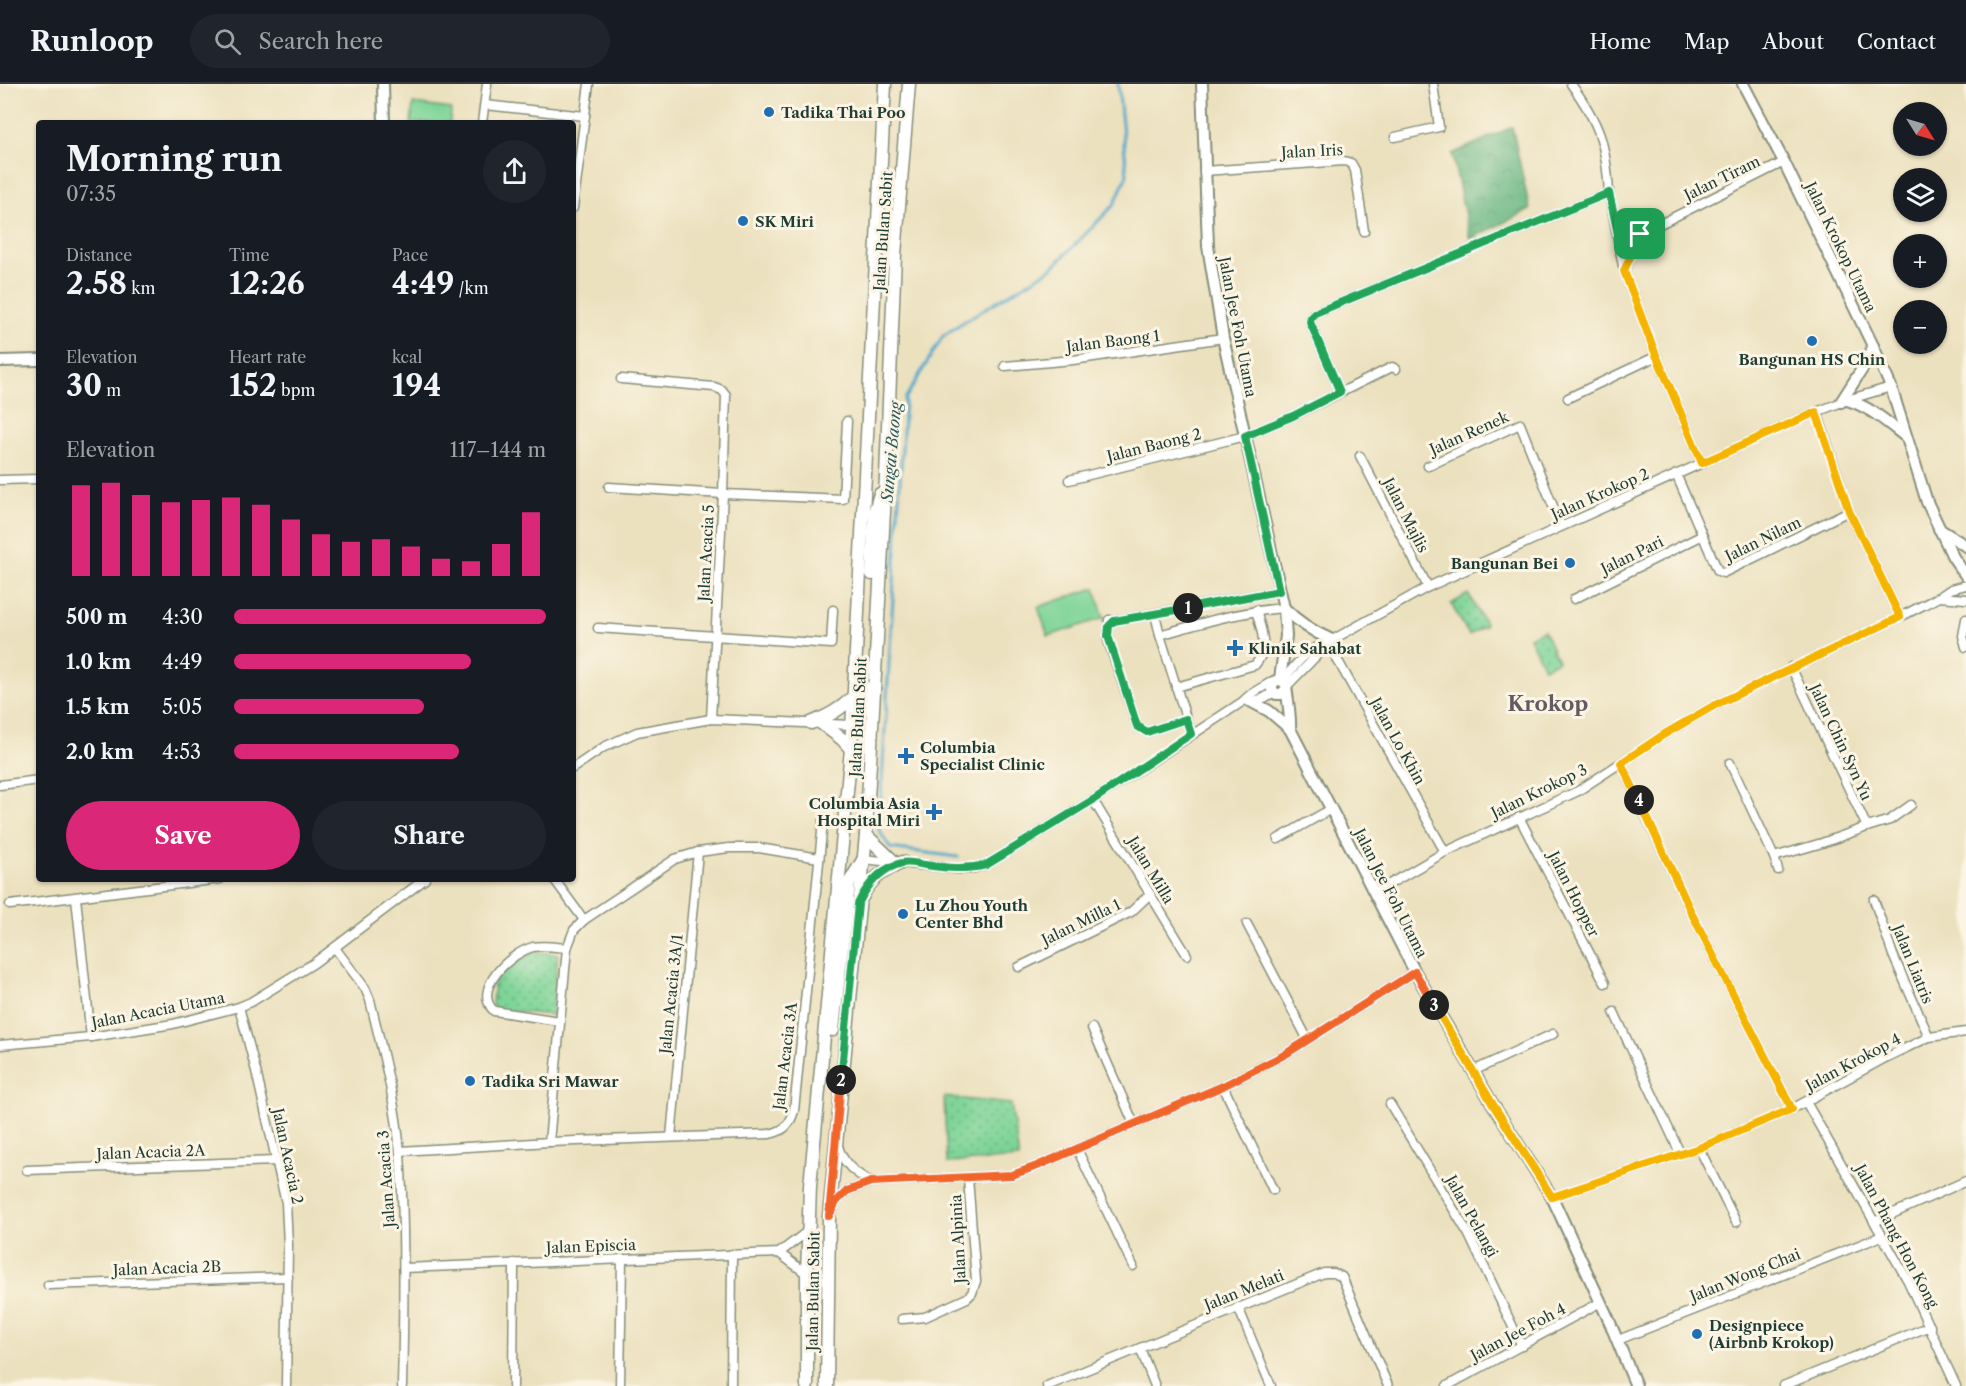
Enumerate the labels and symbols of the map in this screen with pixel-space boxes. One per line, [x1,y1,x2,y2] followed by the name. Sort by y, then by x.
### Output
[1893,102,1947,156] north arrow
[781,103,906,122] place label: Tadika Thai Poo
[762,105,776,119] marker: Tadika Thai Poo
[1279,140,1343,162] street label: Jalan Iris
[1679,151,1763,205] street label: Jalan Tiram
[869,170,897,294] street label: Jalan Bulan Sabit
[1800,177,1881,315] street label: Jalan Krokop Utama
[1614,208,1665,259] pin
[755,212,815,231] place label: SK Miri
[736,214,750,228] marker: SK Miri
[1215,253,1261,399] street label: Jalan Jee Foh Utama
[1063,326,1161,356] street label: Jalan Baong 1
[1805,334,1819,348] marker: Bangunan HS Chin
[1739,350,1886,369] place label: Bangunan HS Chin
[877,399,906,504] water label: Sungai Baong
[1425,407,1513,460] street label: Jalan Renek
[1103,424,1203,466] street label: Jalan Baong 2
[1546,464,1652,525] street label: Jalan Krokop 2
[1378,473,1433,556] street label: Jalan Majlis
[694,504,718,604] street label: Jalan Acacia 5
[1720,512,1804,566] street label: Jalan Nilam
[1596,532,1667,579] street label: Jalan Pari
[1451,554,1559,573] place label: Bangunan Bei
[1563,556,1577,570] marker: Bangunan Bei
[1173,593,1203,623] pin: 1
[1226,639,1244,657] marker: Klinik Sahabat
[1248,639,1361,658] place label: Klinik Sahabat
[845,656,871,779] street label: Jalan Bulan Sabit
[1805,679,1876,803] street label: Jalan Chin Syn Yu
[1508,691,1588,716] district label: Krokop
[1365,692,1430,788] street label: Jalan Lo Khin
[920,738,1045,774] place label: Columbia Specialist Clinic
[897,747,915,765] marker: Columbia Specialist Clinic
[1486,760,1590,823] street label: Jalan Krokop 3
[1624,785,1654,815] pin: 4
[809,794,921,830] place label: Columbia Asia Hospital Miri
[925,803,943,821] marker: Columbia Asia Hospital Miri
[1349,823,1432,961] street label: Jalan Jee Foh Utama
[1122,831,1179,907] street label: Jalan Milla
[1543,846,1604,941] street label: Jalan Hopper
[1037,894,1124,950] street label: Jalan Milla 1
[915,896,1029,932] place label: Lu Zhou Youth Center Bhd
[896,907,910,921] marker: Lu Zhou Youth Center Bhd
[1888,920,1938,1006] street label: Jalan Liatris
[655,933,687,1057] street label: Jalan Acacia 3A/1
[88,988,226,1033] street label: Jalan Acacia Utama
[1419,990,1449,1020] pin: 3
[769,1000,801,1113] street label: Jalan Acacia 3A
[1800,1029,1904,1096] street label: Jalan Krokop 4
[826,1065,856,1095] pin: 2
[482,1072,619,1091] place label: Tadika Sri Mawar
[463,1074,477,1088] marker: Tadika Sri Mawar
[268,1104,307,1206] street label: Jalan Acacia 2
[373,1130,399,1230] street label: Jalan Acacia 3
[94,1141,207,1163] street label: Jalan Acacia 2A
[1850,1159,1943,1311] street label: Jalan Phang Hon Kong
[1441,1170,1503,1261] street label: Jalan Pelangi
[946,1194,970,1286] street label: Jalan Alpinia
[802,1230,824,1353] street label: Jalan Bulan Sabit
[544,1235,636,1257] street label: Jalan Episcia
[1685,1244,1803,1307] street label: Jalan Wong Chai
[111,1257,221,1279] street label: Jalan Acacia 2B
[1200,1265,1287,1315] street label: Jalan Melati
[1465,1299,1569,1366] street label: Jalan Jee Foh 4
[1709,1316,1834,1352] place label: Designpiece (Airbnb Krokop)
[1690,1327,1704,1341] marker: Designpiece (Airbnb Krokop)

